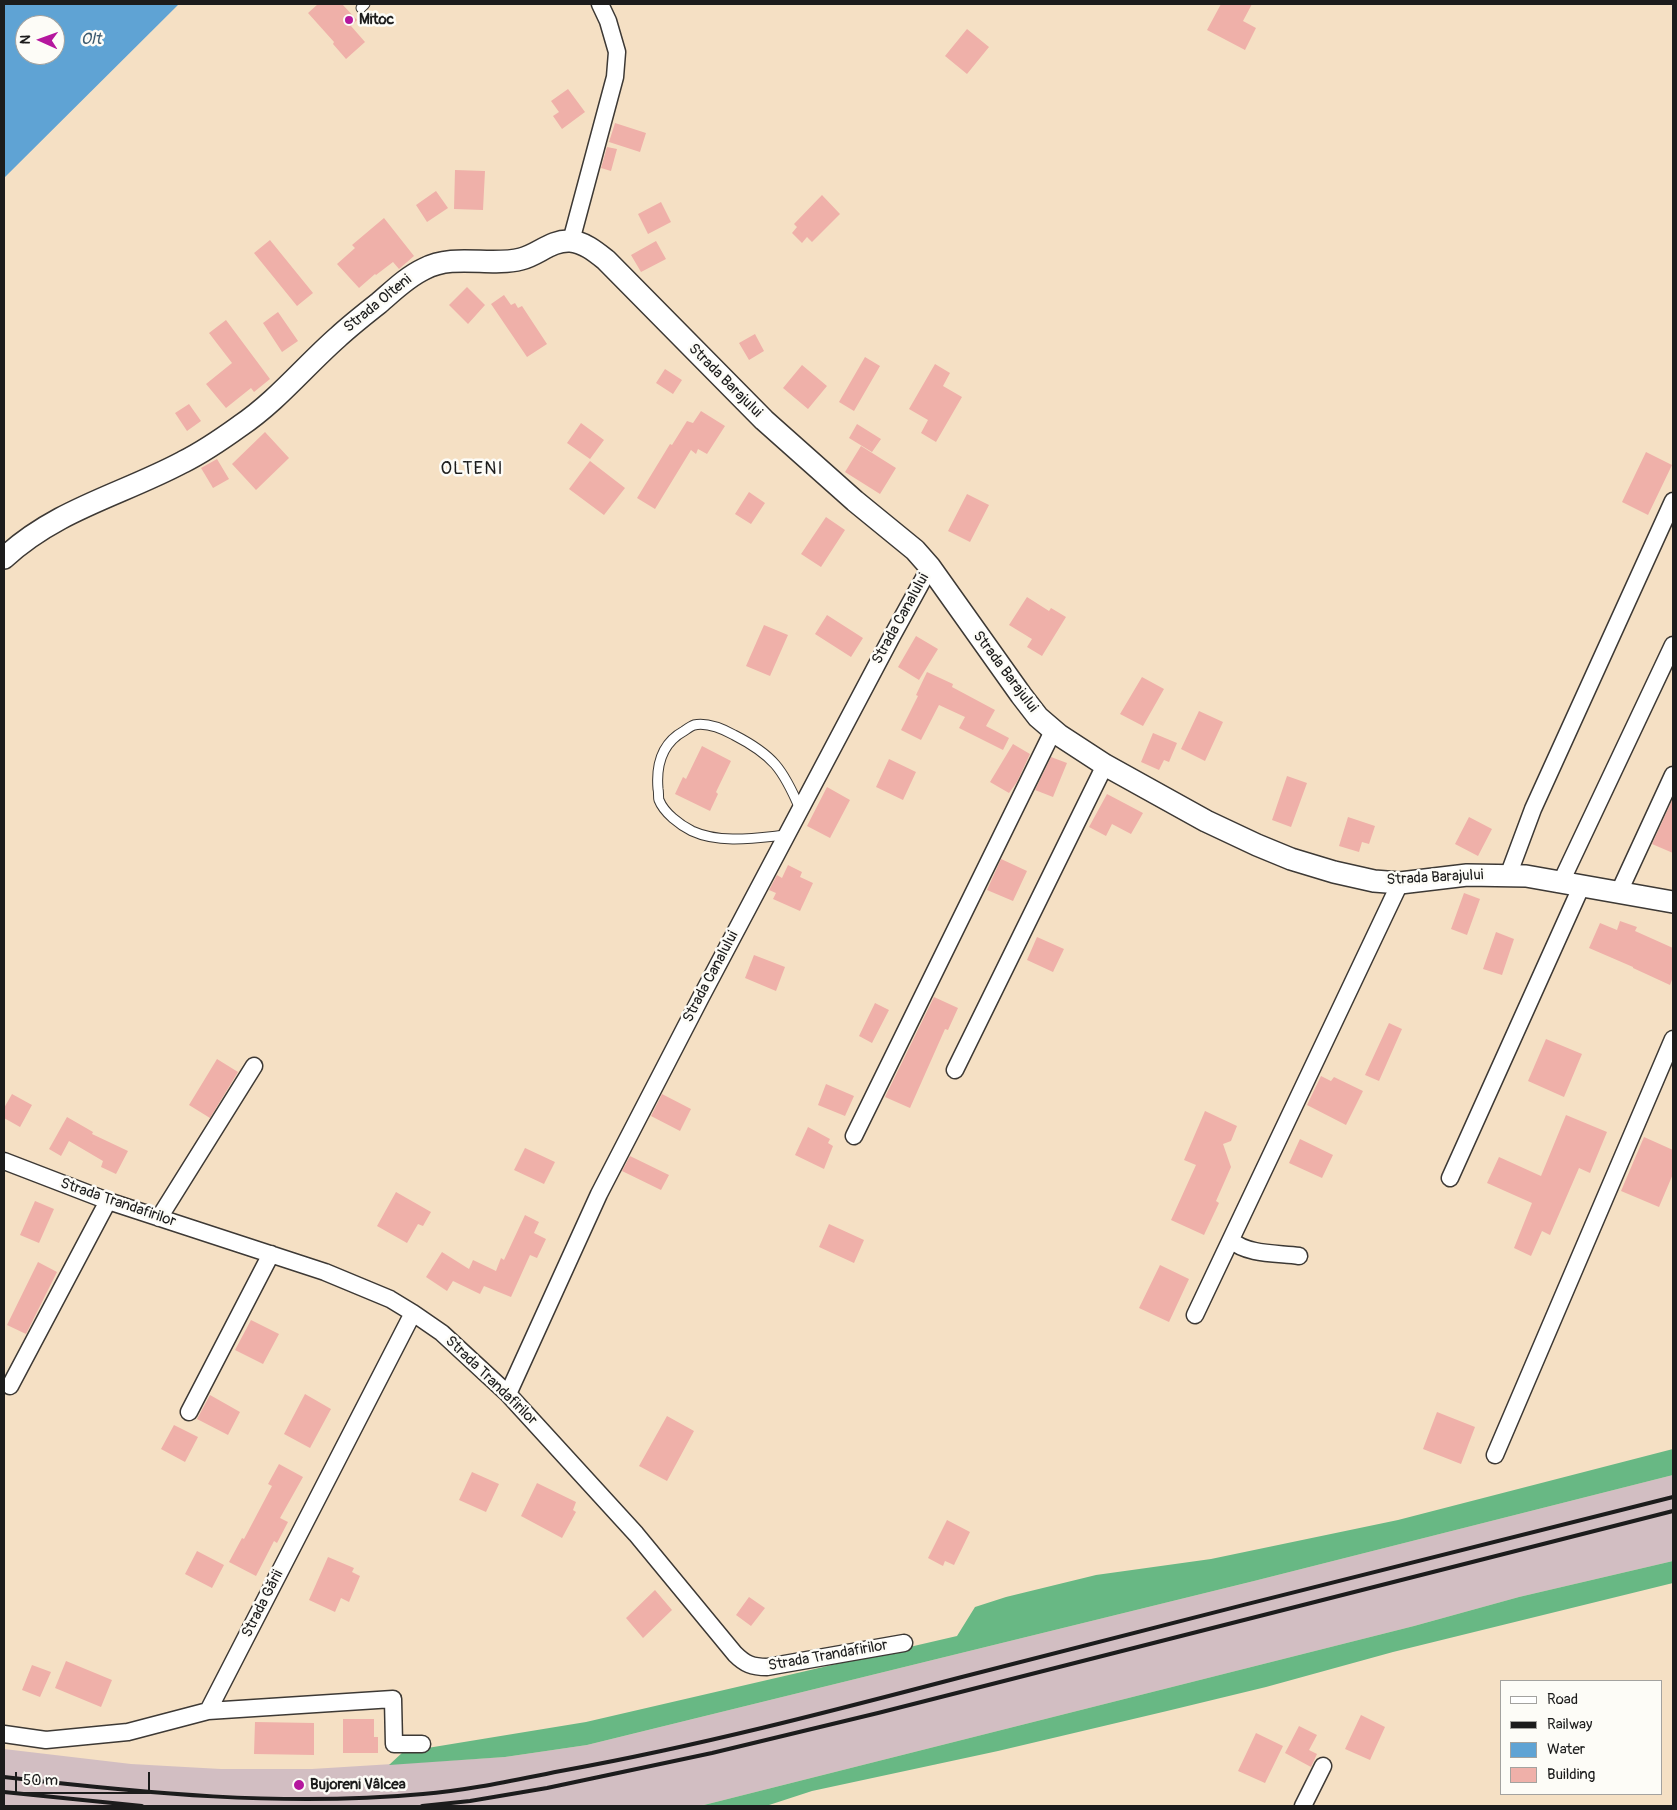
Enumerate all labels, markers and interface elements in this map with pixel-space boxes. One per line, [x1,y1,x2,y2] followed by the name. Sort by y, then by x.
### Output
[359,11,394,29] place label: Mitoc
[343,14,355,26] marker: Mitoc
[15,15,65,65] north arrow
[81,30,101,50] water label: Olt
[17,34,34,45] text: N
[340,271,416,337] street label: Strada Olteni
[684,340,766,422] street label: Strada Barajului
[440,458,504,480] district label: OLTENI
[869,571,933,667] street label: Strada Canalului
[969,628,1041,716] street label: Strada Barajului
[1386,866,1484,890] street label: Strada Barajului
[679,928,743,1026] street label: Strada Canalului
[58,1175,178,1231] street label: Strada Trandafirilor
[441,1332,541,1430] street label: Strada Trandafirilor
[238,1567,288,1641] street label: Strada Gării
[767,1637,889,1675] street label: Strada Trandafirilor
[1500,1680,1662,1795] legend
[1547,1690,1578,1709] text: Road
[1547,1715,1592,1734] text: Railway
[1547,1740,1585,1759] text: Water
[18,1762,152,1794] scale bar
[1547,1765,1595,1784] text: Building
[23,1771,58,1790] text: 50 m
[310,1776,406,1794] place label: Bujoreni Vâlcea
[292,1778,306,1792] marker: Bujoreni Vâlcea

